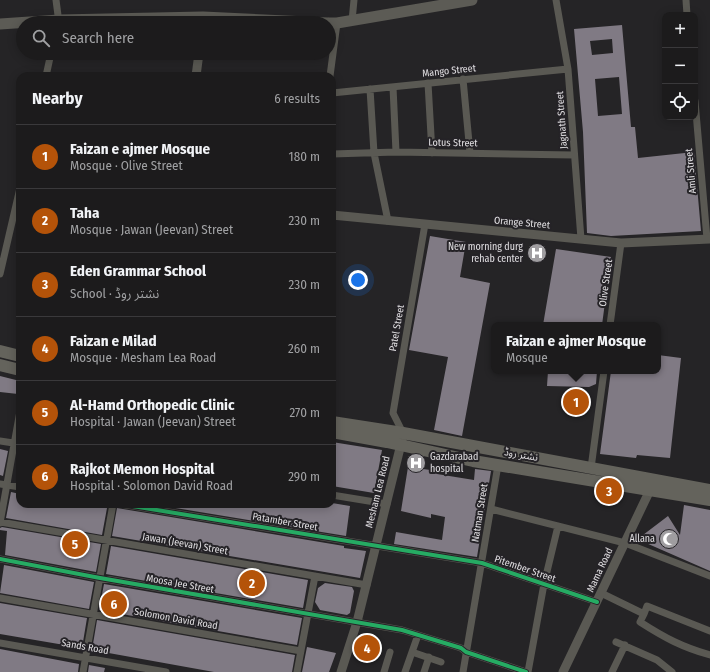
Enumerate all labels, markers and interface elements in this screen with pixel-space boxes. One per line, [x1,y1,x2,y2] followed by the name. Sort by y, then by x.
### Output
[662,12,698,120] map controls
[662,12,698,48] button: +
[16,16,336,60] search box
[30,27,52,49] icon: search
[62,29,134,47] text: Search here
[662,48,698,84] button: −
[422,62,477,80] street label: Mango Street
[662,84,698,120] button: locate
[32,88,83,109] text: Nearby
[554,90,570,149] street label: Jagnath Street
[274,91,320,106] text: 6 results
[428,137,478,149] street label: Lotus Street
[70,140,210,158] text: Faizan e ajmer Mosque
[683,147,699,194] street label: Amli Street
[42,149,48,164] text: 1
[289,149,320,164] text: 180 m
[70,158,183,173] text: Mosque · Olive Street
[70,204,99,222] text: Taha
[42,213,48,228] text: 2
[289,213,320,228] text: 230 m
[494,215,551,231] street label: Orange Street
[70,222,233,237] text: Mosque · Jawan (Jeevan) Street
[448,241,524,265] place label: New morning durg rehab center
[526,242,548,264] hospital icon: New morning durg rehab center
[597,258,615,307] street label: Olive Street
[70,262,206,280] text: Eden Grammar School
[348,270,368,290] your location
[42,277,48,292] text: 3
[289,277,320,292] text: 230 m
[70,286,159,301] text: School · نشتر روڈ
[387,303,407,352] street label: Patel Street
[491,322,661,374] popup
[70,332,157,350] text: Faizan e Milad
[506,332,646,350] text: Faizan e ajmer Mosque
[42,341,48,356] text: 4
[288,341,320,356] text: 260 m
[70,350,216,365] text: Mosque · Mesham Lea Road
[506,350,548,365] text: Mosque
[563,387,589,417] pin: 1
[70,396,234,414] text: Al-Hamd Orthopedic Clinic
[42,405,48,420] text: 5
[289,405,320,420] text: 270 m
[70,414,236,429] text: Hospital · Jawan (Jeevan) Street
[503,446,539,464] street label: نشتر روڈ
[430,451,478,475] place label: Gazdarabad hospital
[405,452,427,474] hospital icon: Gazdarabad hospital
[363,455,393,529] street label: Mesham Lea Road
[70,460,214,478] text: Rajkot Memon Hospital
[42,469,48,484] text: 6
[288,469,320,484] text: 290 m
[596,476,622,506] pin: 3
[70,478,233,493] text: Hospital · Solomon David Road
[469,482,491,543] street label: Natman Street
[251,510,319,534] street label: Patamber Street
[658,528,680,550] mosque icon: Allana
[62,529,88,559] pin: 5
[141,530,230,558] street label: Jawan (Jeevan) Street
[629,533,655,545] place label: Allana
[584,546,616,594] street label: Mama Road
[493,553,558,585] street label: Pitember Street
[239,568,265,598] pin: 2
[145,572,216,596] street label: Moosa Jee Street
[101,589,127,619] pin: 6
[133,606,219,632] street label: Solomon David Road
[354,633,380,663] pin: 4
[60,637,110,657] street label: Sands Road

